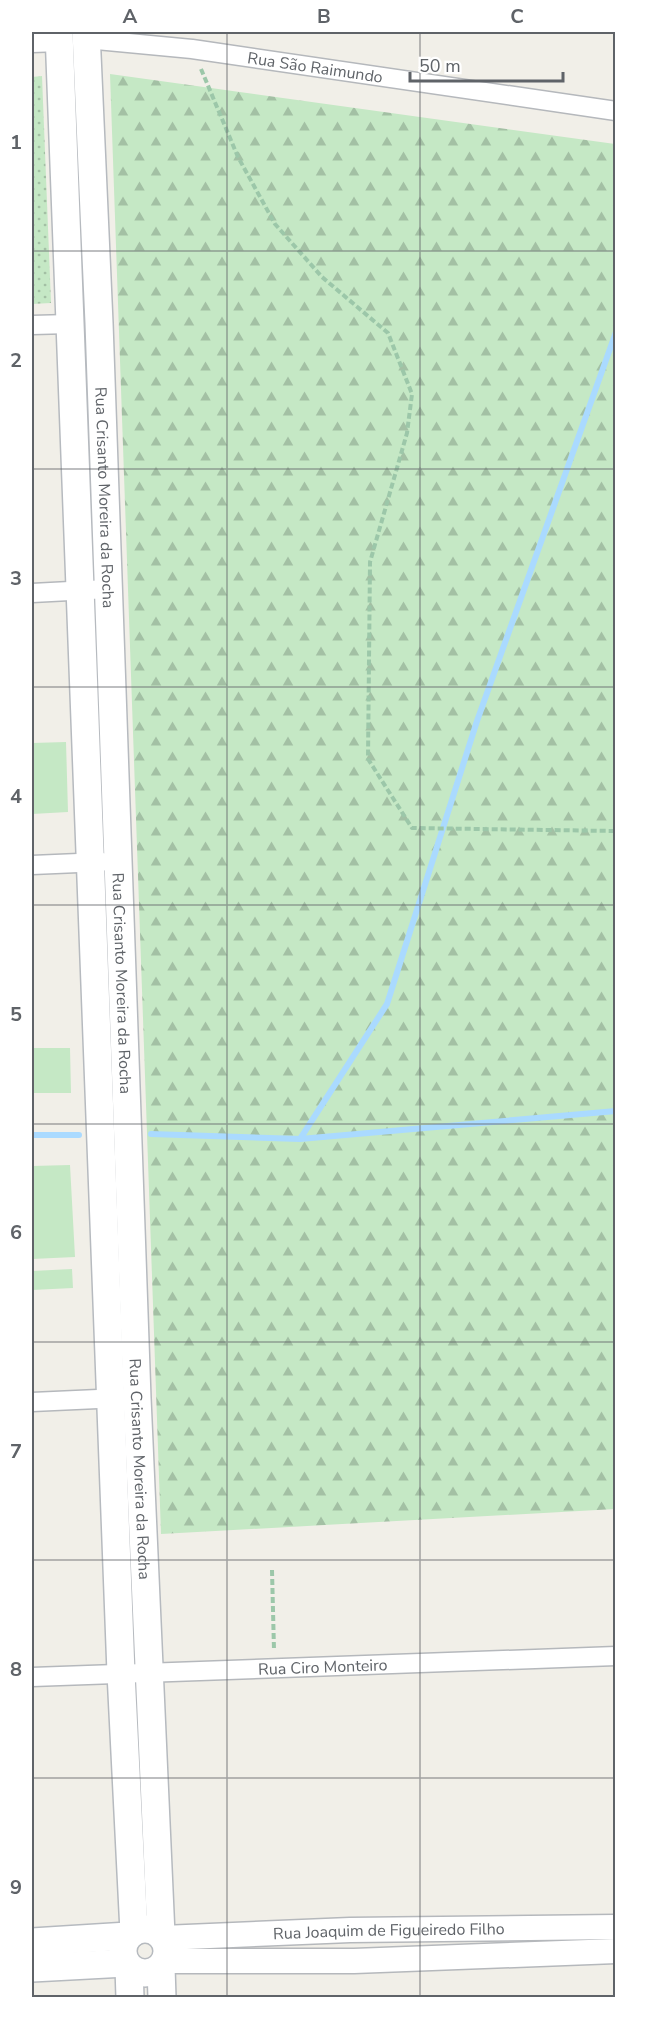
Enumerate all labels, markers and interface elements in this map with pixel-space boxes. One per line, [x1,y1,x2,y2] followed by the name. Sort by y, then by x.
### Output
[123,3,138,30] text: A
[317,3,331,30] text: B
[510,3,524,30] text: C
[410,45,563,83] scale bar
[246,47,384,89] street label: Rua São Raimundo
[419,54,461,78] text: 50 m
[10,129,22,156] text: 1
[10,347,22,374] text: 2
[89,387,119,609] street label: Rua Crisanto Moreira da Rocha
[10,565,22,592] text: 3
[10,783,22,810] text: 4
[106,872,136,1094] street label: Rua Crisanto Moreira da Rocha
[10,1001,22,1028] text: 5
[10,1219,22,1246] text: 6
[124,1358,155,1580] street label: Rua Crisanto Moreira da Rocha
[10,1438,22,1465] text: 7
[258,1654,388,1681] street label: Rua Ciro Monteiro
[10,1656,22,1683] text: 8
[10,1874,22,1901] text: 9
[273,1918,505,1945] street label: Rua Joaquim de Figueiredo Filho

